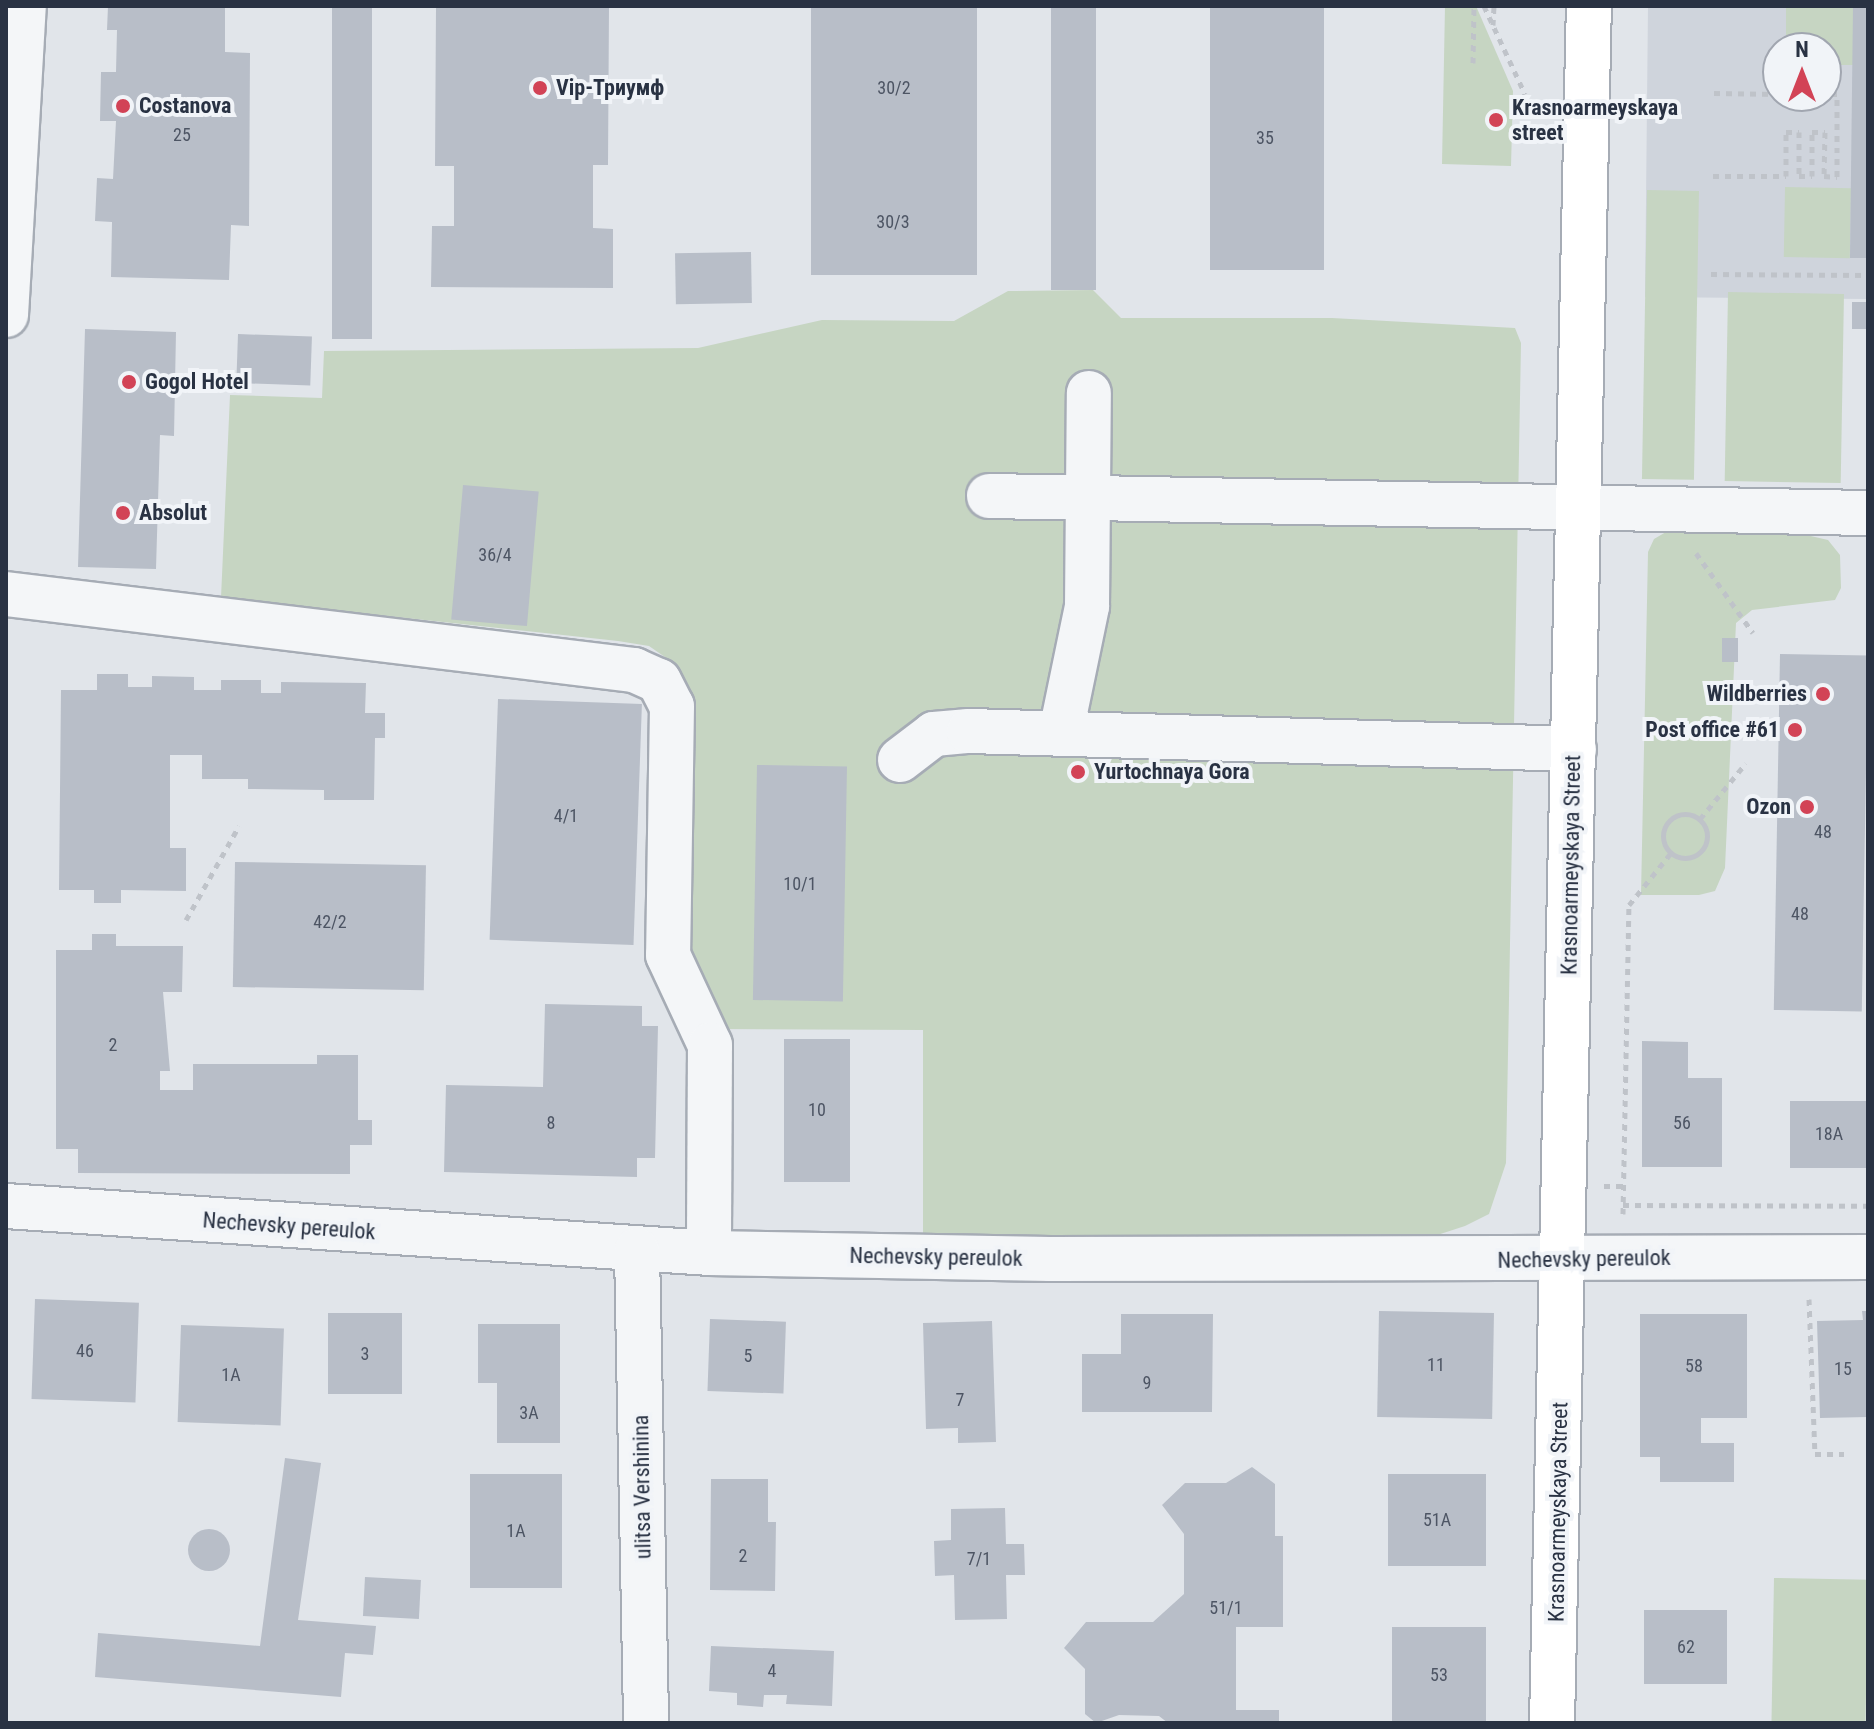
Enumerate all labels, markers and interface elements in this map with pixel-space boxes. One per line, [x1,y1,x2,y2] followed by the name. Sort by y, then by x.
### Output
[1762,32,1842,112] north arrow
[1795,37,1809,62] text: N
[556,75,664,101] place label: Vip-Триумф
[877,77,911,99] house number: 30/2
[531,79,549,97] marker: Vip-Триумф
[139,93,231,119] place label: Costanova
[1512,94,1678,146] place label: Krasnoarmeyskaya street
[114,97,132,115] marker: Costanova
[1487,111,1505,129] marker: Krasnoarmeyskaya street
[173,124,191,146] house number: 25
[1256,127,1274,149] house number: 35
[876,211,910,233] house number: 30/3
[145,369,249,395] place label: Gogol Hotel
[120,373,138,391] marker: Gogol Hotel
[139,500,207,526] place label: Absolut
[114,504,132,522] marker: Absolut
[478,544,512,566] house number: 36/4
[1706,681,1807,707] place label: Wildberries
[1814,685,1832,703] marker: Wildberries
[1645,717,1779,743] place label: Post office #61
[1786,721,1804,739] marker: Post office #61
[1556,755,1586,975] street label: Krasnoarmeyskaya Street
[1094,759,1250,785] place label: Yurtochnaya Gora
[1069,763,1087,781] marker: Yurtochnaya Gora
[1746,794,1791,820] place label: Ozon
[1798,798,1816,816] marker: Ozon
[554,805,578,827] house number: 4/1
[1814,821,1832,843] house number: 48
[783,873,817,895] house number: 10/1
[1791,903,1809,925] house number: 48
[313,911,347,933] house number: 42/2
[109,1034,117,1056] house number: 2
[808,1099,826,1121] house number: 10
[547,1112,555,1134] house number: 8
[1673,1112,1691,1134] house number: 56
[1815,1123,1843,1145] house number: 18А
[202,1207,376,1245] street label: Nechevsky pereulok
[849,1242,1023,1272] street label: Nechevsky pereulok
[1497,1244,1671,1274] street label: Nechevsky pereulok
[76,1340,94,1362] house number: 46
[361,1343,369,1365] house number: 3
[744,1345,752,1367] house number: 5
[1427,1354,1445,1376] house number: 11
[1685,1355,1703,1377] house number: 58
[1834,1358,1852,1380] house number: 15
[221,1364,241,1386] house number: 1А
[1143,1372,1151,1394] house number: 9
[956,1389,964,1411] house number: 7
[519,1402,539,1424] house number: 3А
[1543,1402,1573,1622] street label: Krasnoarmeyskaya Street
[628,1415,656,1559] street label: ulitsa Vershinina
[1423,1509,1451,1531] house number: 51А
[506,1520,526,1542] house number: 1А
[739,1545,747,1567] house number: 2
[967,1548,991,1570] house number: 7/1
[1209,1597,1243,1619] house number: 51/1
[1677,1636,1695,1658] house number: 62
[768,1660,776,1682] house number: 4
[1430,1664,1448,1686] house number: 53

